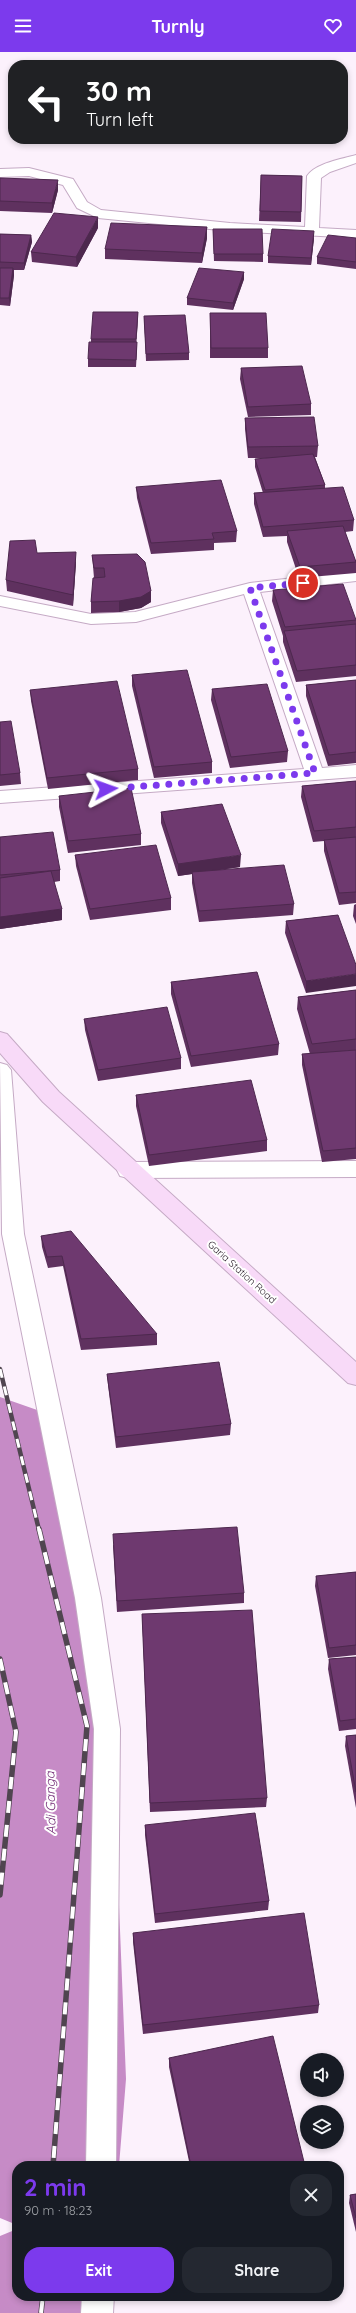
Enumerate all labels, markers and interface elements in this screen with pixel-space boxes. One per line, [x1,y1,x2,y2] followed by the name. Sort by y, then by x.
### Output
[12,15,34,37] icon: menu
[151,15,205,38] text: Turnly
[322,15,344,37] icon: heart
[86,73,152,108] text: 30 m
[20,76,72,128] icon: left
[86,108,154,131] text: Turn left
[286,566,320,600] pin
[292,572,314,594] icon: arrive
[85,768,127,810] position arrow
[205,1238,279,1306] street label: Garia Station Road
[41,1770,59,1835] water label: Adi Ganga
[300,2053,344,2149] map controls
[300,2053,344,2097] button: sound
[300,2105,344,2149] button: layers
[24,2172,86,2202] text: 2 min
[290,2174,332,2216] button: close
[24,2202,92,2218] text: 90 m · 18:23
[24,2247,174,2293] button: Exit
[182,2247,332,2293] button: Share

